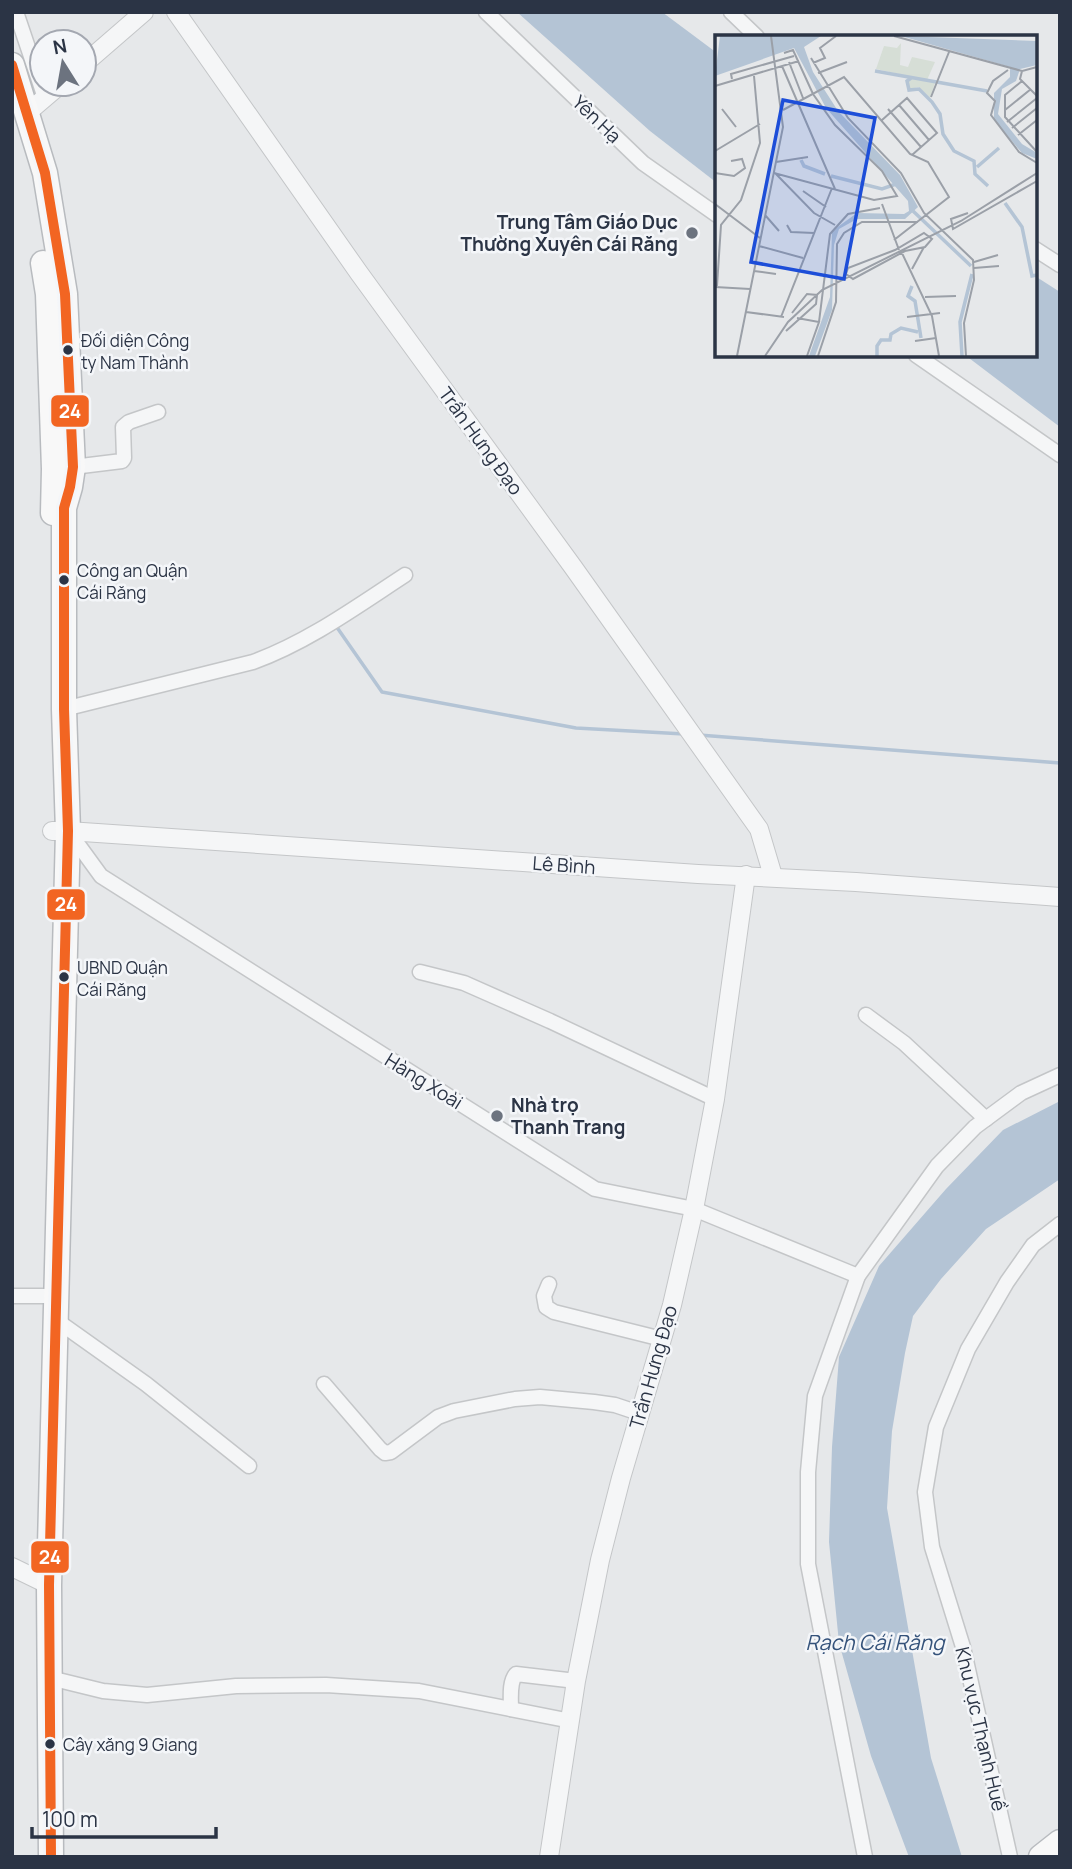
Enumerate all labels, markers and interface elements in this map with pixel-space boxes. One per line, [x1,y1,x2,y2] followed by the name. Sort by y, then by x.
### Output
[28,28,98,98] north arrow
[51,32,69,60] text: N
[715,35,1037,357] inset map
[567,89,627,149] street label: Yên Hạ
[461,209,678,257] place label: Trung Tâm Giáo Dục Thường Xuyên Cái Răng
[684,225,700,241] marker: Trung Tâm Giáo Dục Thường Xuyên Cái Răng
[81,329,189,374] place label: Đối diện Công ty Nam Thành
[61,343,75,357] marker: Đối diện Công ty Nam Thành
[433,382,529,500] street label: Trần Hưng Đạo
[50,394,90,428] line badge: 24
[59,398,81,424] text: 24
[77,559,188,604] place label: Công an Quận Cái Răng
[57,573,71,587] marker: Công an Quận Cái Răng
[532,850,596,880] street label: Lê Bình
[46,888,86,921] line badge: 24
[55,891,77,917] text: 24
[77,956,168,1001] place label: UBND Quận Cái Răng
[57,970,71,984] marker: UBND Quận Cái Răng
[380,1047,468,1115] street label: Hàng Xoài
[511,1092,625,1140] place label: Nhà trọ Thanh Trang
[489,1108,505,1124] marker: Nhà trọ Thanh Trang
[623,1302,683,1432] street label: Trần Hưng Đạo
[30,1540,70,1574] line badge: 24
[39,1544,61,1570] text: 24
[806,1628,946,1656] water label: Rạch Cái Răng
[949,1644,1013,1814] street label: Khu vực Thạnh Huề
[63,1733,198,1756] place label: Cây xăng 9 Giang
[43,1737,57,1751] marker: Cây xăng 9 Giang
[32,1796,215,1840] scale bar
[42,1805,98,1833] text: 100 m

